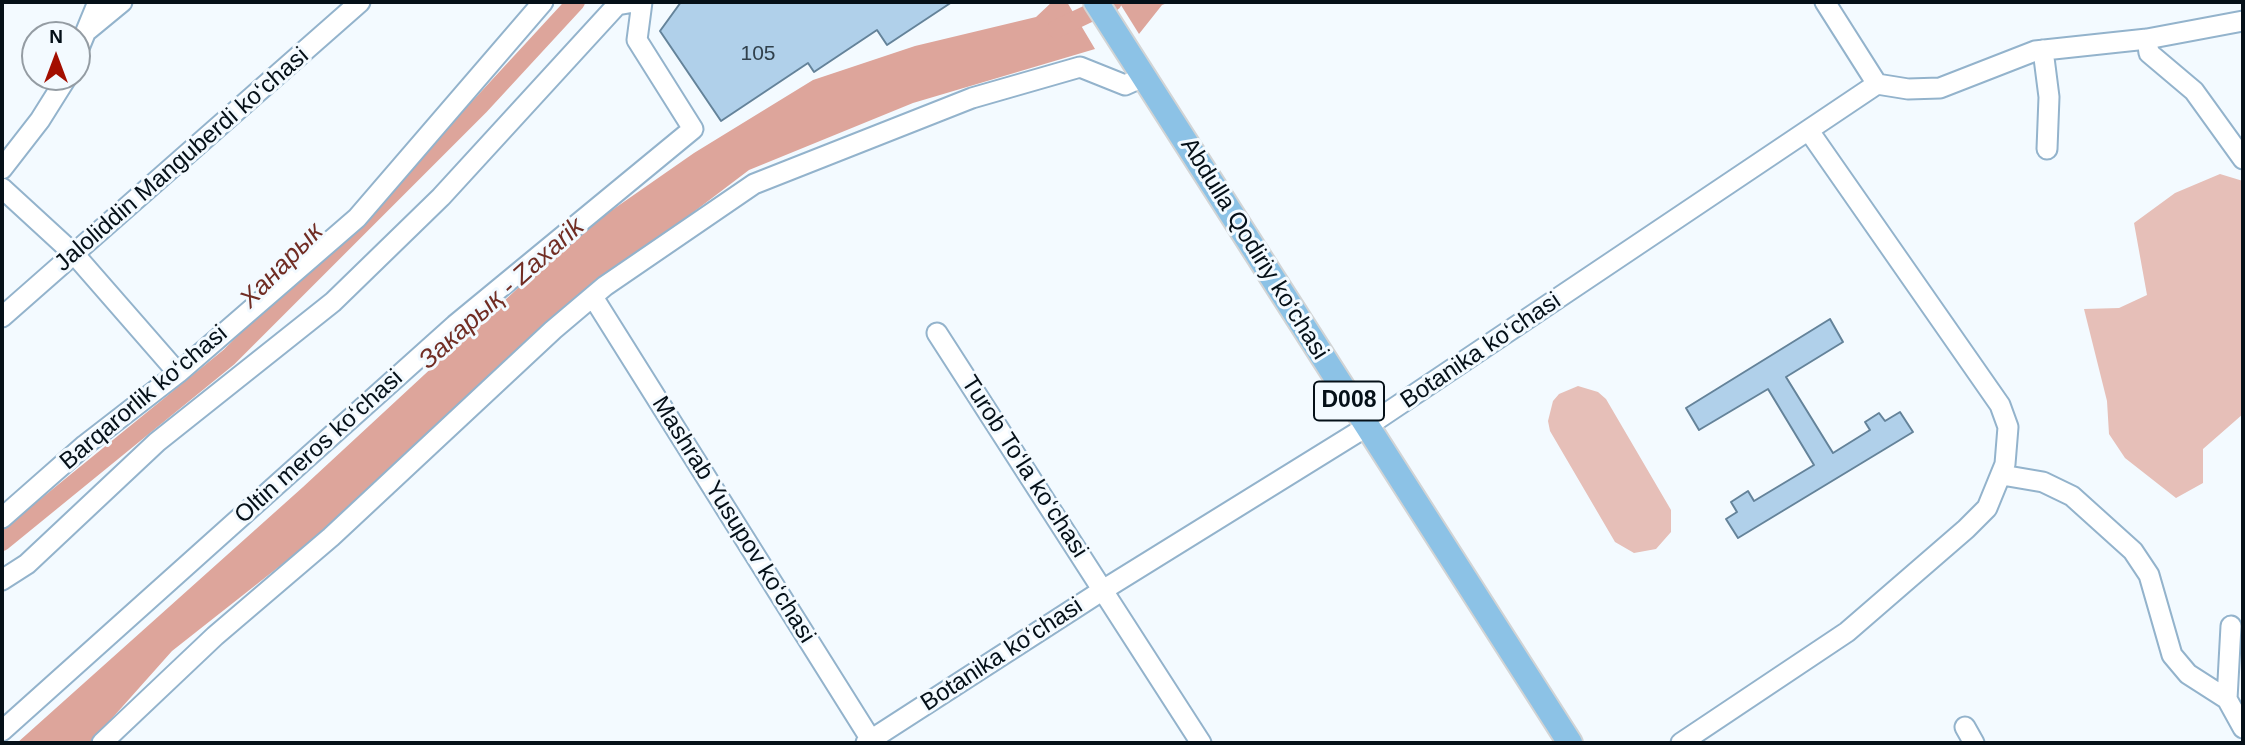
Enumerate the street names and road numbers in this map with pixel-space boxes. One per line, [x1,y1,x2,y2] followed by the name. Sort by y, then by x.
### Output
[49,42,315,278] street label: Jaloliddin Manguberdi ko‘chasi
[1174,133,1334,365] street label: Abdulla Qodiriy ko‘chasi
[1396,287,1566,415] street label: Botanika ko‘chasi
[55,320,233,476] street label: Barqarorlik ko‘chasi
[229,364,409,530] street label: Oltin meros ko‘chasi
[954,371,1094,563] street label: Turob To‘la ko‘chasi
[1314,382,1384,420] road number: D008
[645,391,821,649] street label: Mashrab Yusupov ko‘chasi
[916,592,1088,718] street label: Botanika ko‘chasi

